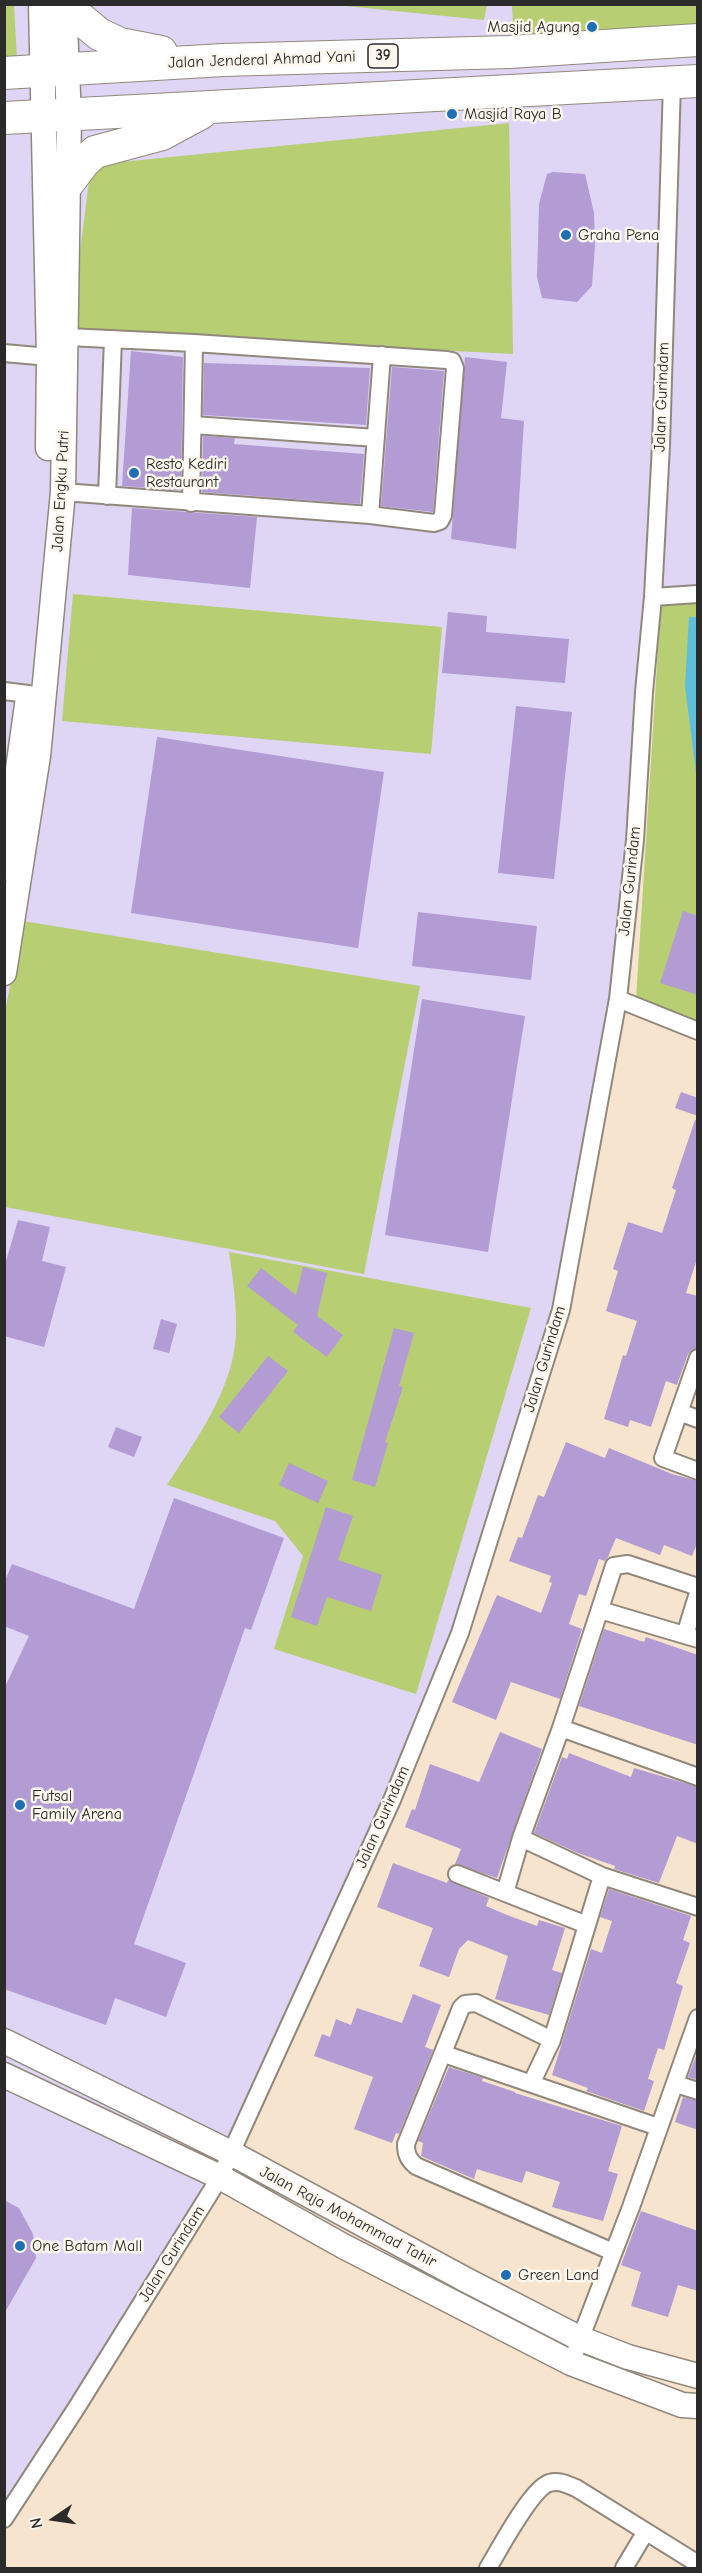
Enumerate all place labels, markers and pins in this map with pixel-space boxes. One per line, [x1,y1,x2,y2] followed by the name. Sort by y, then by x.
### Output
[487,17,580,37] place label: Masjid Agung
[585,20,599,34] marker: Masjid Agung
[464,104,562,124] place label: Masjid Raya B
[445,107,459,121] marker: Masjid Raya B
[578,225,659,245] place label: Graha Pena
[559,228,573,242] marker: Graha Pena
[146,454,227,492] place label: Resto Kediri Restaurant
[127,466,141,480] marker: Resto Kediri Restaurant
[32,1786,122,1824] place label: Futsal Family Arena
[13,1798,27,1812] marker: Futsal Family Arena
[32,2236,142,2256] place label: One Batam Mall
[13,2239,27,2253] marker: One Batam Mall
[518,2265,599,2285] place label: Green Land
[499,2268,513,2282] marker: Green Land

